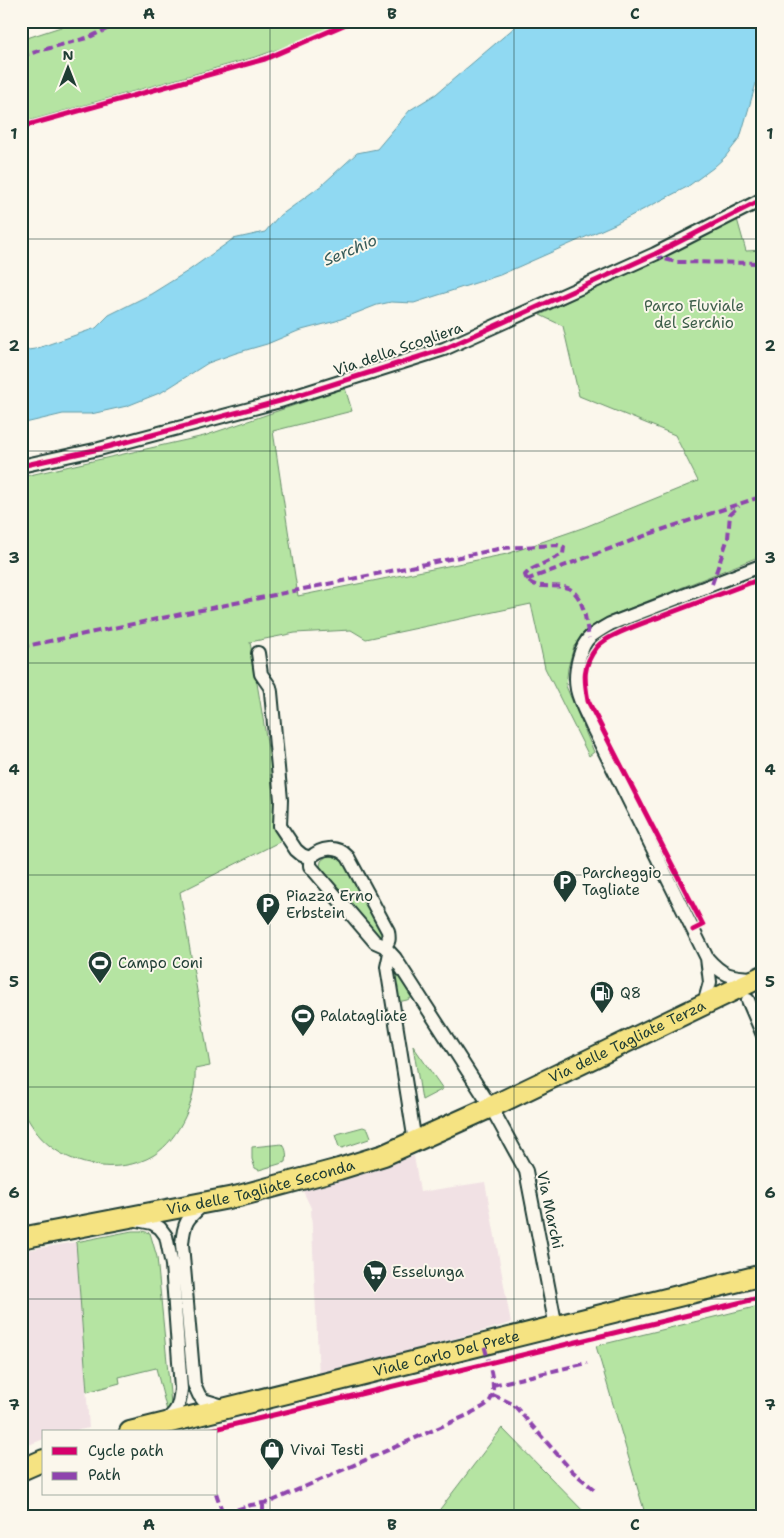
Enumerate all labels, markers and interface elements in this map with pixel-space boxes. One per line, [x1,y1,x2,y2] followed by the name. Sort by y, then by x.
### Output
[143,3,155,24] text: A
[387,3,397,24] text: B
[630,3,640,24] text: C
[42,42,92,92] north arrow
[62,46,74,64] text: N
[10,123,18,144] text: 1
[766,123,774,144] text: 1
[320,229,380,271] water label: Serchio
[644,296,744,333] park label: Parco Fluviale del Serchio
[331,317,466,380] street label: Via della Scogliera
[8,335,20,356] text: 2
[764,335,776,356] text: 2
[8,547,20,568] text: 3
[764,547,776,568] text: 3
[8,759,20,780] text: 4
[764,759,776,780] text: 4
[582,863,661,900] place label: Parcheggio Tagliate
[552,869,578,903] parking icon: Parcheggio Tagliate
[286,886,373,923] place label: Piazza Erno Erbstein
[255,892,281,926] parking icon: Piazza Erno Erbstein
[87,950,113,984] sports icon: Campo Coni
[118,953,203,973] place label: Campo Coni
[9,971,19,992] text: 5
[765,971,775,992] text: 5
[589,980,615,1014] fuel station icon: Q8
[620,983,641,1003] place label: Q8
[545,995,710,1088] street label: Via delle Tagliate Terza
[290,1003,316,1037] sports icon: Palatagliate
[320,1006,407,1026] place label: Palatagliate
[165,1155,358,1220] street label: Via delle Tagliate Seconda
[532,1169,568,1251] street label: Via Marchi
[8,1182,20,1203] text: 6
[764,1182,776,1203] text: 6
[362,1259,388,1293] supermarket icon: Esselunga
[392,1262,465,1282] place label: Esselunga
[371,1326,522,1381] street label: Viale Carlo Del Prete
[8,1394,20,1415] text: 7
[764,1394,776,1415] text: 7
[42,1430,218,1496] legend
[259,1437,285,1471] shop icon: Vivai Testi
[290,1440,364,1460] place label: Vivai Testi
[88,1441,164,1461] text: Cycle path
[88,1465,121,1485] text: Path
[143,1514,155,1535] text: A
[387,1514,397,1535] text: B
[630,1514,640,1535] text: C

